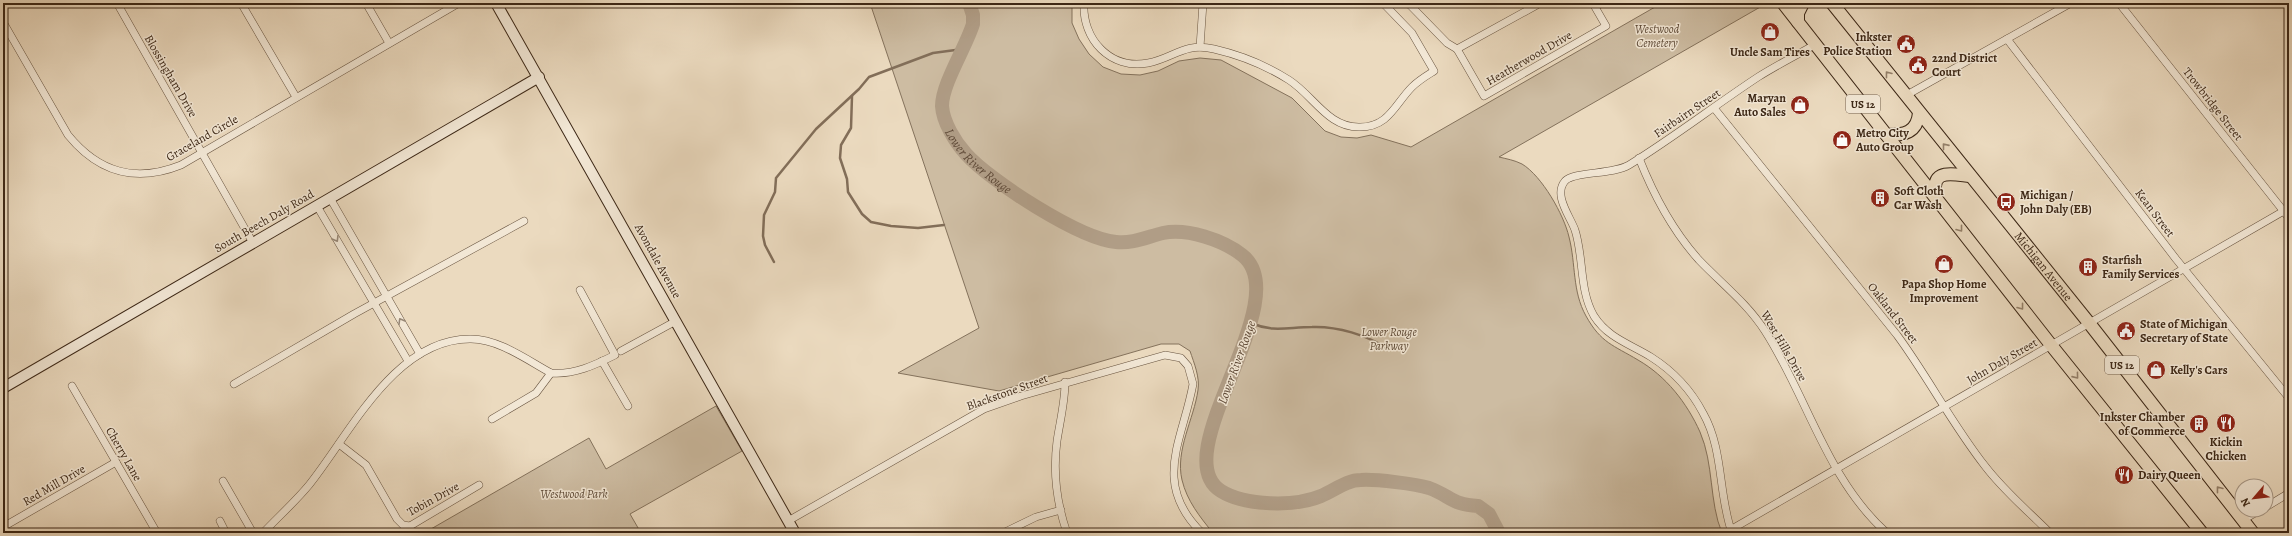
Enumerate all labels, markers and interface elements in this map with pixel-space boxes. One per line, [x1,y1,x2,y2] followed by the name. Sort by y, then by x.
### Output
[1635,21,1680,51] park label: Westwood Cemetery
[1759,21,1781,43] shop icon: Uncle Sam Tires
[1483,27,1575,89] street label: Heatherwood Drive
[1823,29,1892,59] place label: Inkster Police Station
[141,32,201,120] street label: Blossingham Drive
[1895,33,1917,55] public building icon: Inkster Police Station
[1730,44,1810,60] place label: Uncle Sam Tires
[1932,50,1997,80] place label: 22nd District Court
[1907,54,1929,76] public building icon: 22nd District Court
[2179,64,2247,144] street label: Trowbridge Street
[1886,71,1893,78] one-way arrow
[1650,85,1724,141] street label: Fairbairn Street
[1733,90,1786,120] place label: Maryan Auto Sales
[1789,94,1811,116] shop icon: Maryan Auto Sales
[1846,95,1880,113] road number: US 12
[163,111,241,165] street label: Graceland Circle
[941,125,1015,198] water label: Lower River Rouge
[1855,125,1914,155] place label: Metro City Auto Group
[1831,129,1853,151] shop icon: Metro City Auto Group
[1943,143,1950,151] one-way arrow
[1894,183,1944,213] place label: Soft Cloth Car Wash
[211,186,317,256] street label: South Beech Daly Road
[2132,186,2178,240] street label: Kean Street
[1869,187,1891,209] building icon: Soft Cloth Car Wash
[2020,187,2092,217] place label: Michigan / John Daly (EB)
[1995,191,2017,213] bus stop icon: Michigan / John Daly (EB)
[630,220,685,301] street label: Avondale Avenue
[1955,224,1962,231] one-way arrow
[2011,229,2076,305] street label: Michigan Avenue
[332,235,339,242] one-way arrow
[2102,252,2180,282] place label: Starfish Family Services
[1933,253,1955,275] shop icon: Papa Shop Home Improvement
[2077,256,2099,278] building icon: Starfish Family Services
[1902,276,1987,306] place label: Papa Shop Home Improvement
[1864,279,1922,347] street label: Oakland Street
[2016,303,2023,310] one-way arrow
[1757,307,1811,384] street label: West Hills Drive
[2140,316,2228,346] place label: State of Michigan Secretary of State
[398,318,405,325] one-way arrow
[1213,318,1260,406] water label: Lower River Rouge
[2115,320,2137,342] public building icon: State of Michigan Secretary of State
[1361,324,1417,354] park label: Lower Rouge Parkway
[1964,334,2040,388] street label: John Daly Street
[2105,356,2139,374] road number: US 12
[2145,359,2167,381] shop icon: Kelly's Cars
[2170,362,2228,378] place label: Kelly's Cars
[964,370,1050,414] street label: Blackstone Street
[2071,371,2078,378] one-way arrow
[2100,409,2185,439] place label: Inkster Chamber of Commerce
[2215,412,2237,434] restaurant icon: Kickin Chicken
[2188,413,2210,435] building icon: Inkster Chamber of Commerce
[102,424,146,484] street label: Cherry Lane
[2206,434,2247,464] place label: Kickin Chicken
[20,461,88,509] street label: Red Mill Drive
[2113,464,2135,486] restaurant icon: Dairy Queen
[2138,467,2201,483] place label: Dairy Queen
[404,478,462,520] street label: Tobin Drive
[2234,478,2274,518] north arrow
[540,486,608,502] park label: Westwood Park
[2216,487,2223,494] one-way arrow
[2237,495,2254,510] text: N

